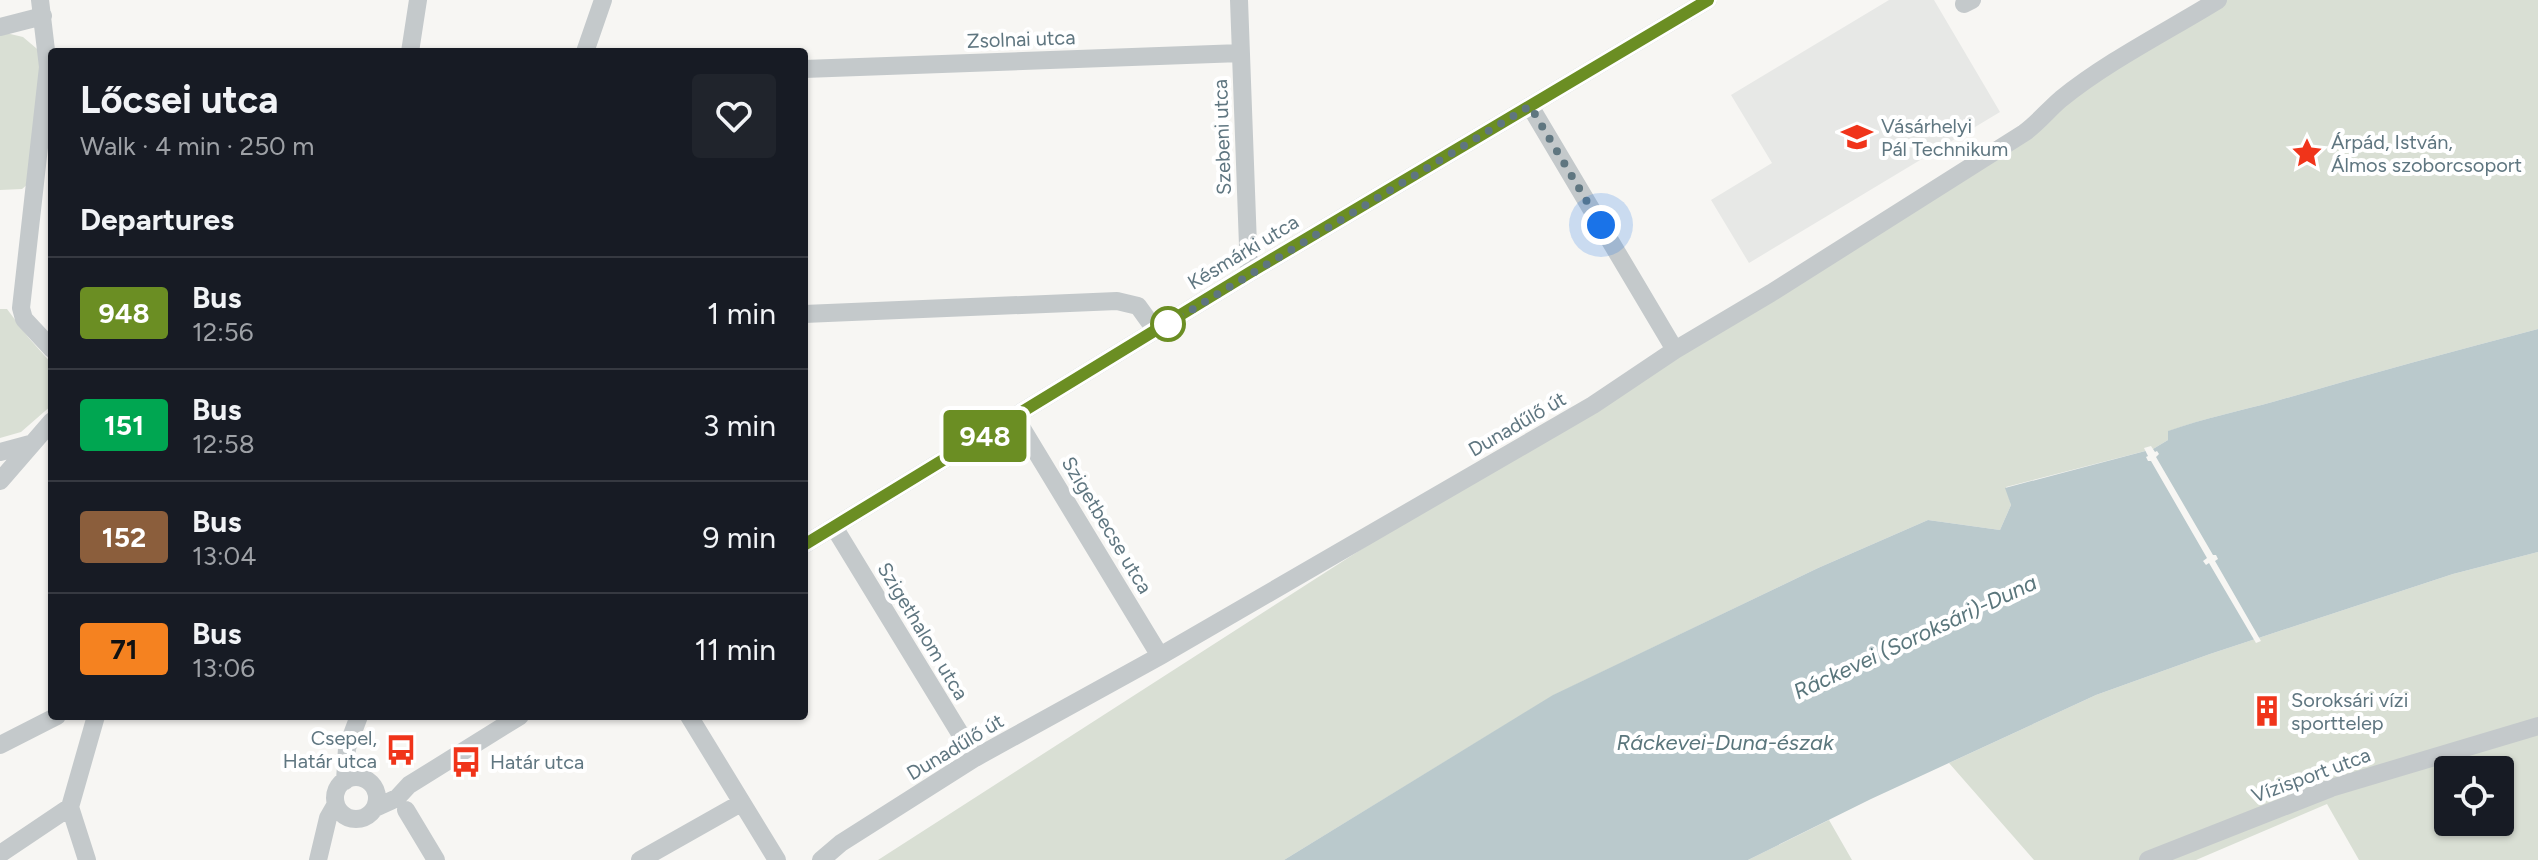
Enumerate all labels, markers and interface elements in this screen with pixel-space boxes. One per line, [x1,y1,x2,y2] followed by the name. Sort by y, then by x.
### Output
[966,25,1076,53] street label: Zsolnai utca
[692,74,776,158] button: heart
[80,77,279,123] text: Lőcsei utca
[1208,79,1236,195] street label: Szebeni utca
[1881,114,2008,161] place label: Vásárhelyi Pál Technikum
[1840,120,1874,154] school or university icon: Vásárhelyi Pál Technikum
[80,130,314,162] text: Walk · 4 min · 250 m
[2331,130,2522,177] place label: Árpád, István, Álmos szoborcsoport
[2290,136,2324,170] place icon: Árpád, István, Álmos szoborcsoport
[80,201,234,238] text: Departures
[1581,205,1621,245] your location
[1183,209,1303,295] street label: Késmárki utca
[192,279,241,316] text: Bus
[707,295,776,332] text: 1 min
[98,296,150,330] text: 948
[1151,307,1185,341] unlabelled marker
[192,316,254,348] text: 12:56
[1464,386,1570,462] street label: Dunadűlő út
[192,391,241,428] text: Bus
[703,407,776,444] text: 3 min
[104,408,144,442] text: 151
[939,410,1031,462] line badge: 948
[959,419,1011,453] text: 948
[192,428,255,460] text: 12:58
[1057,452,1157,598] street label: Szigetbecse utca
[192,503,241,540] text: Bus
[702,519,776,556] text: 9 min
[102,520,146,554] text: 152
[192,540,256,572] text: 13:04
[873,558,973,704] street label: Szigethalom utca
[1789,569,2041,705] water label: Ráckevei (Soroksári)-Duna
[192,615,241,652] text: Bus
[695,631,776,668] text: 11 min
[110,632,138,666] text: 71
[192,652,255,684] text: 13:06
[2291,688,2408,735] place label: Soroksári vízi sporttelep
[2250,694,2284,728] building icon: Soroksári vízi sporttelep
[902,709,1008,785] street label: Dunadűlő út
[283,726,377,773] place label: Csepel, Határ utca
[1616,729,1835,756] water label: Ráckevei-Duna-észak
[384,733,418,767] bus stop icon: Csepel, Határ utca
[2248,742,2374,808] street label: Vízisport utca
[449,745,483,779] bus stop icon: Határ utca
[490,750,584,774] place label: Határ utca
[2434,756,2514,836] map controls
[2434,756,2514,836] button: locate

